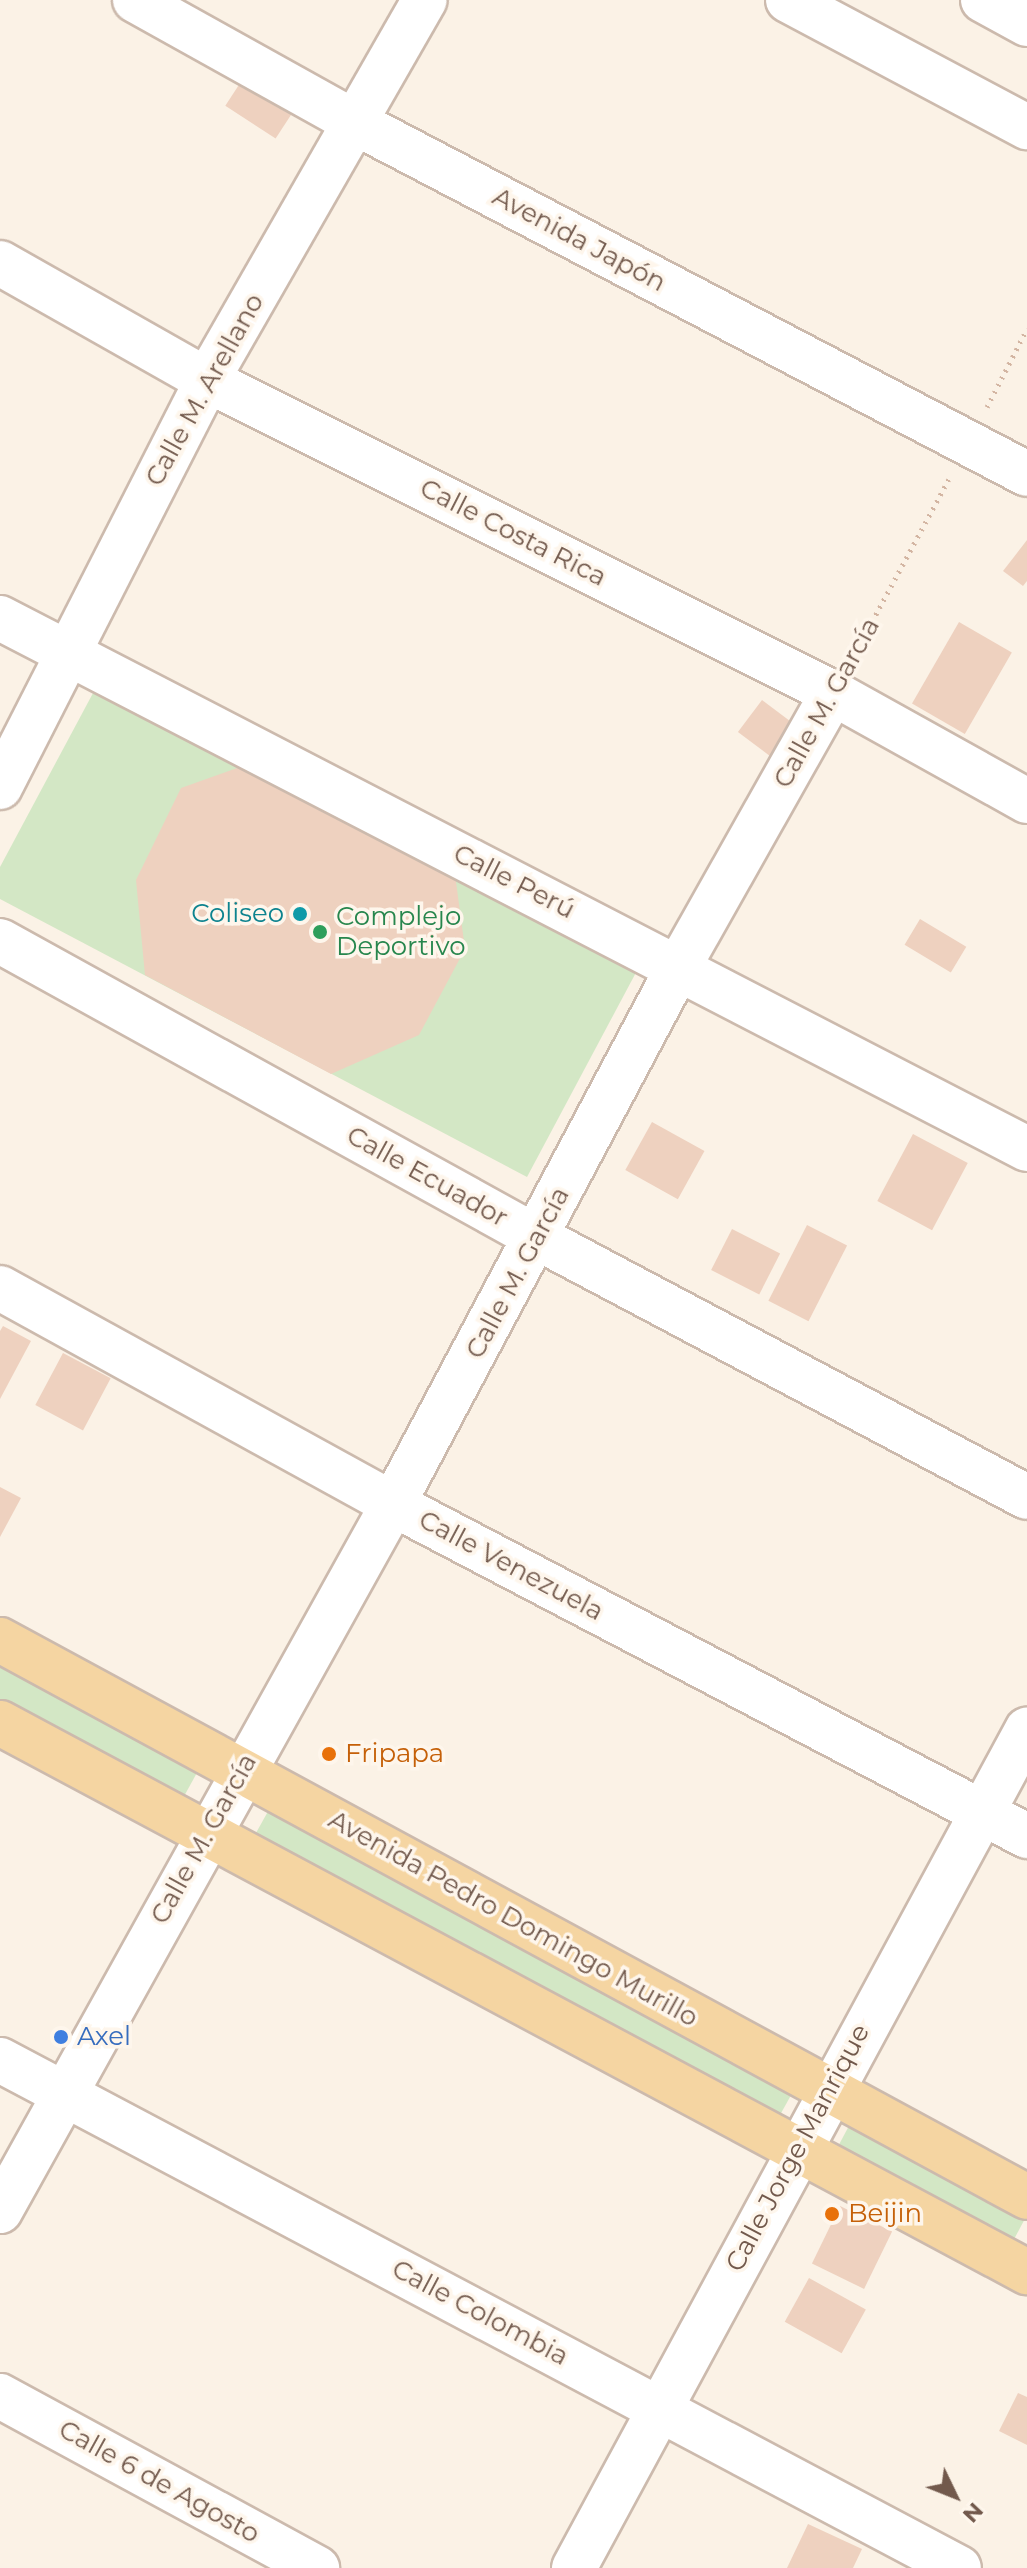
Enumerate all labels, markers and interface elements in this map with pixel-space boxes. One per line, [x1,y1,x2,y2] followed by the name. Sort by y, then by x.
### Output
[487,181,671,299] street label: Avenida Japón
[139,288,271,492] street label: Calle M. Arellano
[415,473,611,593] street label: Calle Costa Rica
[767,613,887,793] street label: Calle M. García
[448,838,580,926] street label: Calle Perú
[191,898,284,930] place label: Coliseo
[336,901,465,962] place label: Complejo Deportivo
[291,905,309,923] marker: Coliseo
[311,923,329,941] marker: Complejo Deportivo
[341,1120,513,1234] street label: Calle Ecuador
[460,1182,576,1364] street label: Calle M. García
[413,1504,609,1628] street label: Calle Venezuela
[345,1738,444,1770] place label: Fripapa
[320,1745,338,1763] marker: Fripapa
[144,1749,264,1929] street label: Calle M. García
[323,1804,703,2034] street label: Avenida Pedro Domingo Murillo
[720,2019,876,2277] street label: Calle Jorge Manrique
[77,2021,131,2053] place label: Axel
[52,2028,70,2046] marker: Axel
[848,2198,922,2230] place label: Beijin
[823,2205,841,2223] marker: Beijin
[387,2253,573,2373] street label: Calle Colombia
[53,2414,265,2550] street label: Calle 6 de Agosto
[915,2456,995,2536] north arrow
[957,2497,989,2528] text: N

